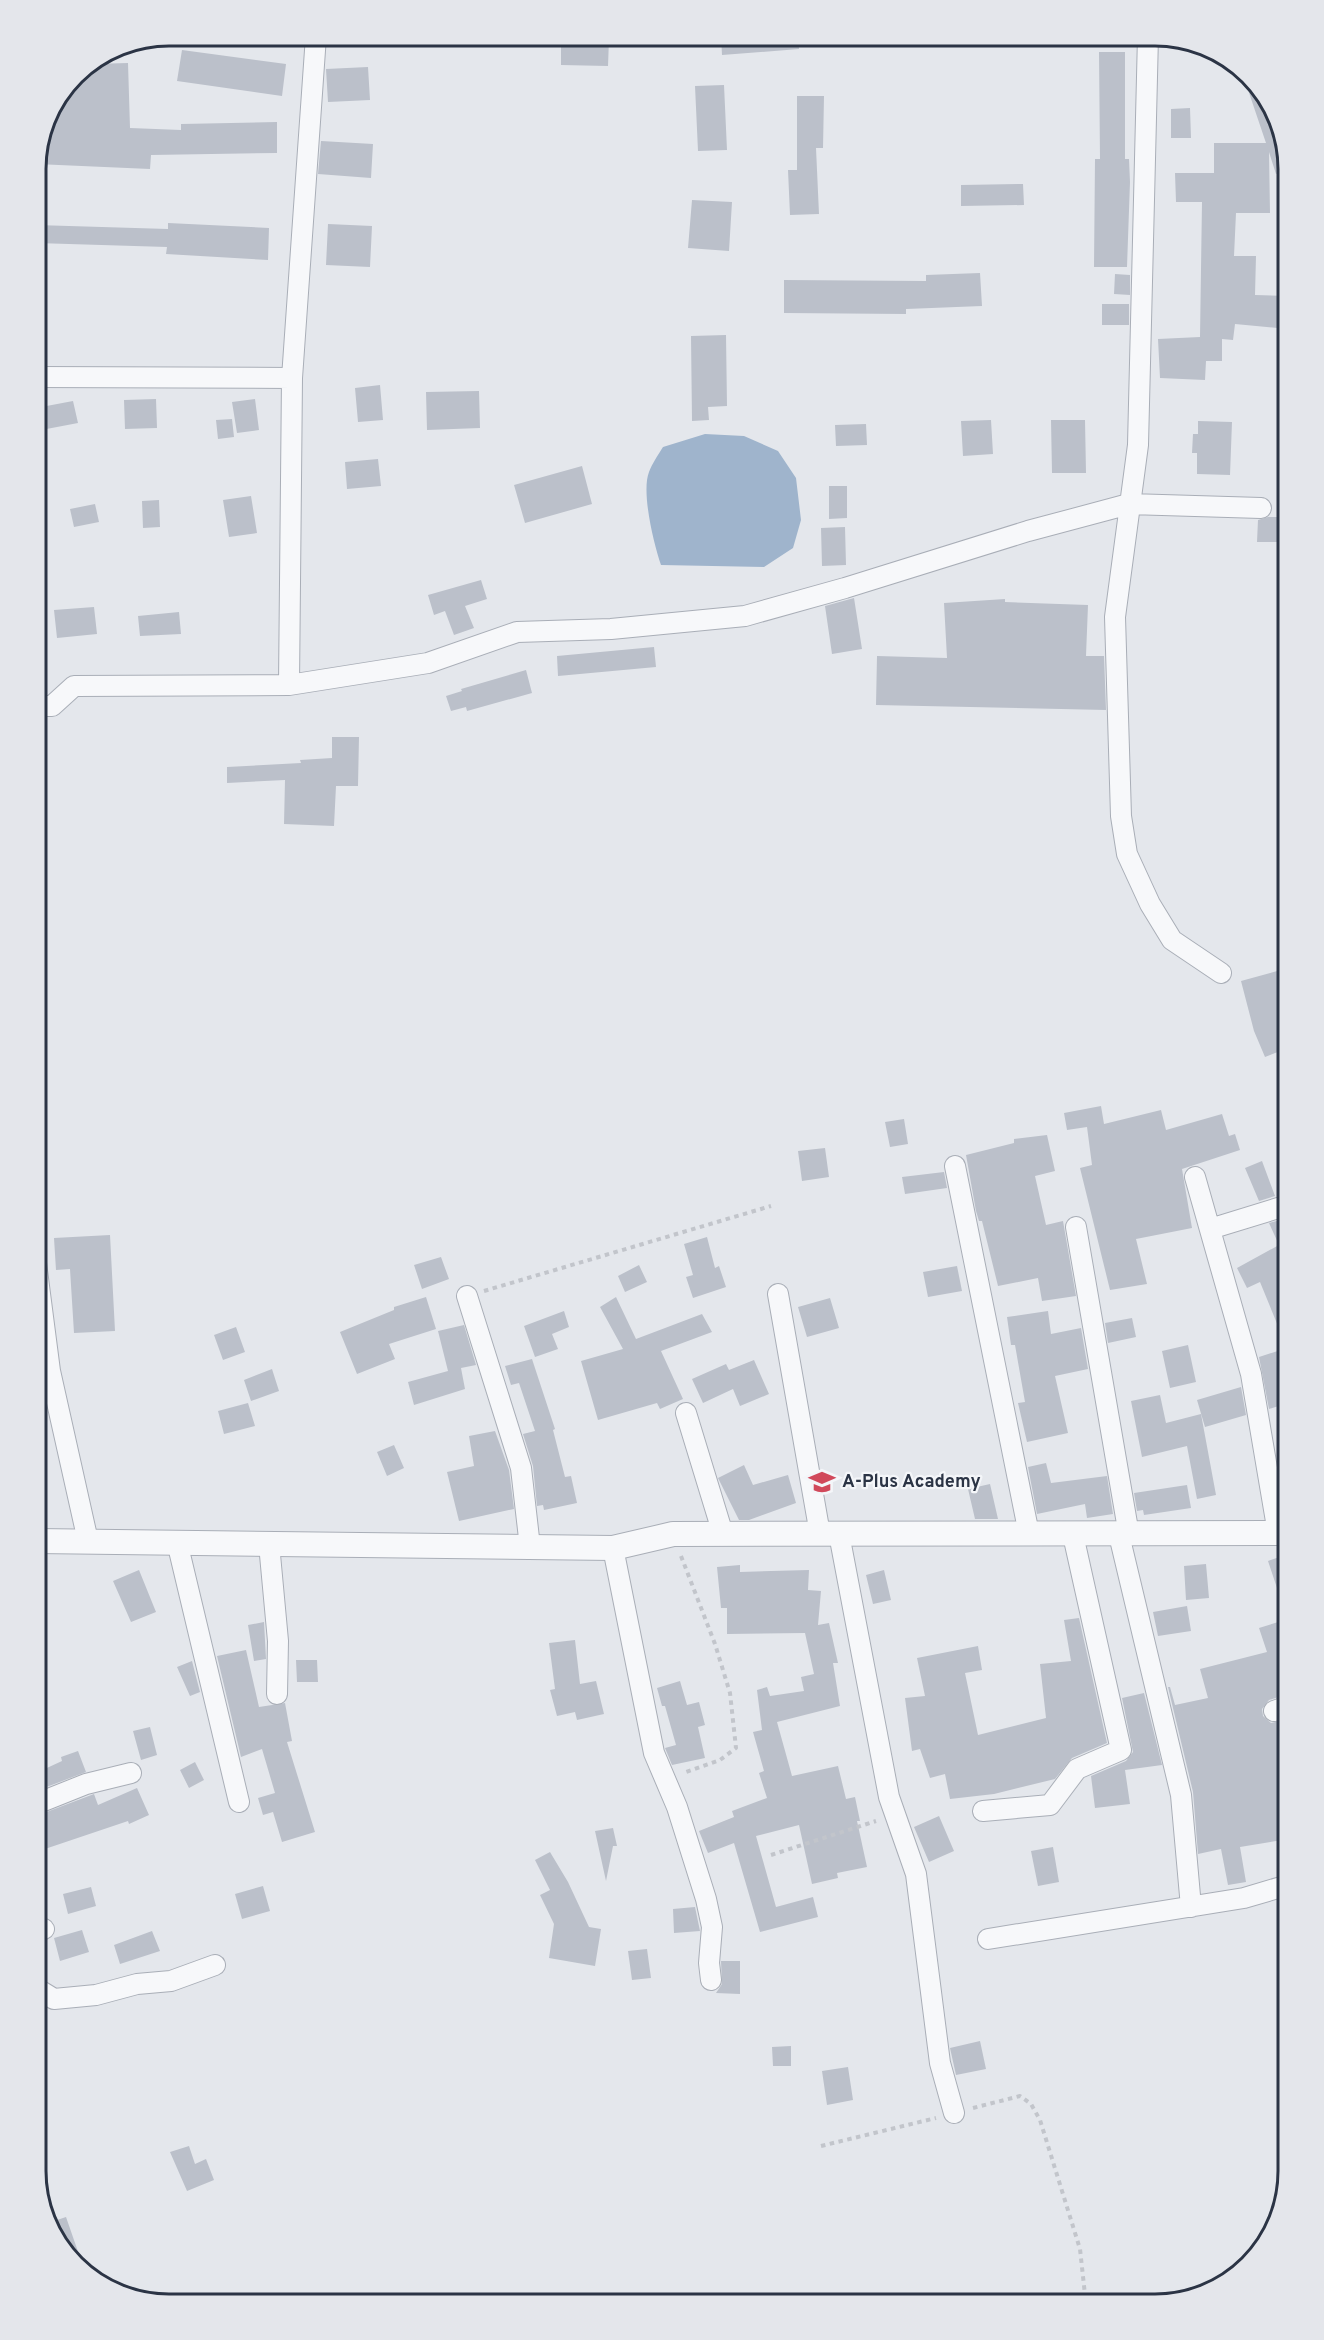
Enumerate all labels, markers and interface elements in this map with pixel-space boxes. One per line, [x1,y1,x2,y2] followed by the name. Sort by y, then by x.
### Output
[807,1467,837,1497] school or university icon: A-Plus Academy
[842,1471,981,1494] place label: A-Plus Academy

